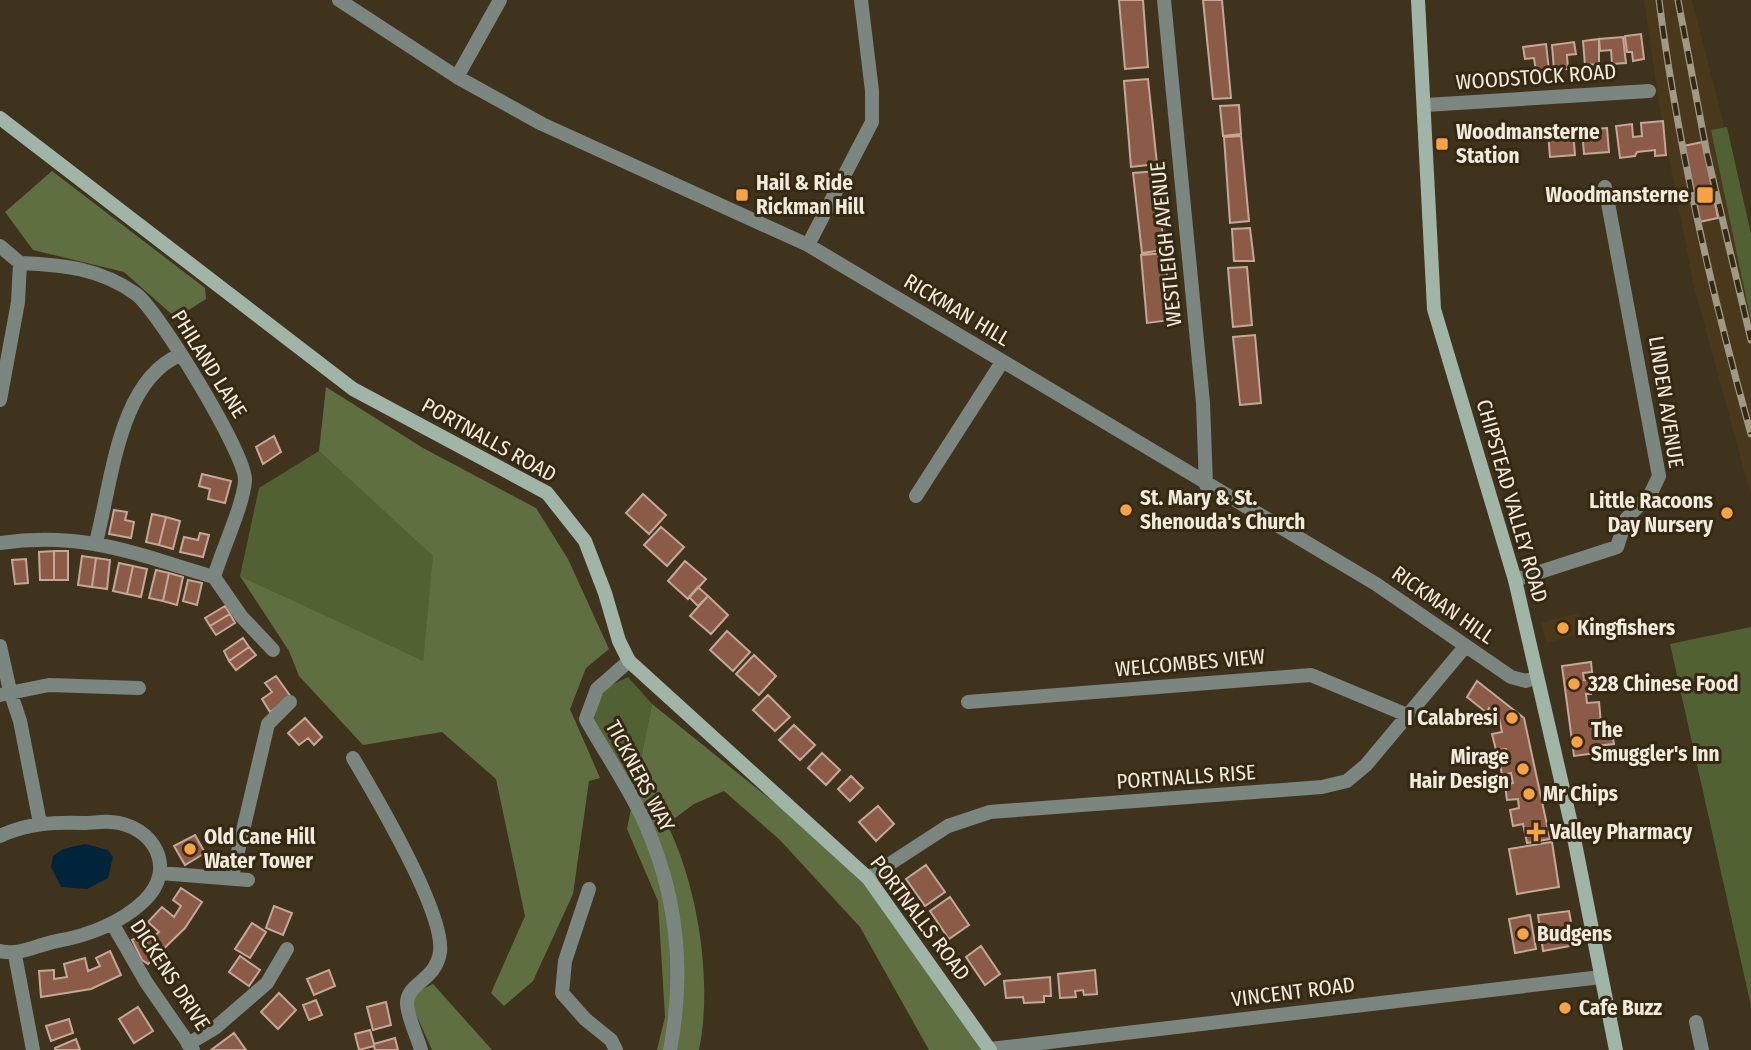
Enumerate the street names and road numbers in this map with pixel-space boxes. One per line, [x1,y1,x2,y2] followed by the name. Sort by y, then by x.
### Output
[1455,58,1617,96] street label: WOODSTOCK ROAD
[1144,160,1188,328] street label: WESTLEIGH AVENUE
[899,268,1015,352] street label: RICKMAN HILL
[166,305,253,423] street label: PHILAND LANE
[1643,334,1689,470] street label: LINDEN AVENUE
[417,392,561,488] street label: PORTNALLS ROAD
[1471,397,1553,605] street label: CHIPSTEAD VALLEY ROAD
[1387,560,1500,650] street label: RICKMAN HILL
[1114,643,1266,683] street label: WELCOMBES VIEW
[600,716,680,837] street label: TICKNERS WAY
[1115,759,1257,795] street label: PORTNALLS RISE
[865,850,975,986] street label: PORTNALLS ROAD
[124,915,216,1036] street label: DICKENS DRIVE
[1230,972,1356,1012] street label: VINCENT ROAD

